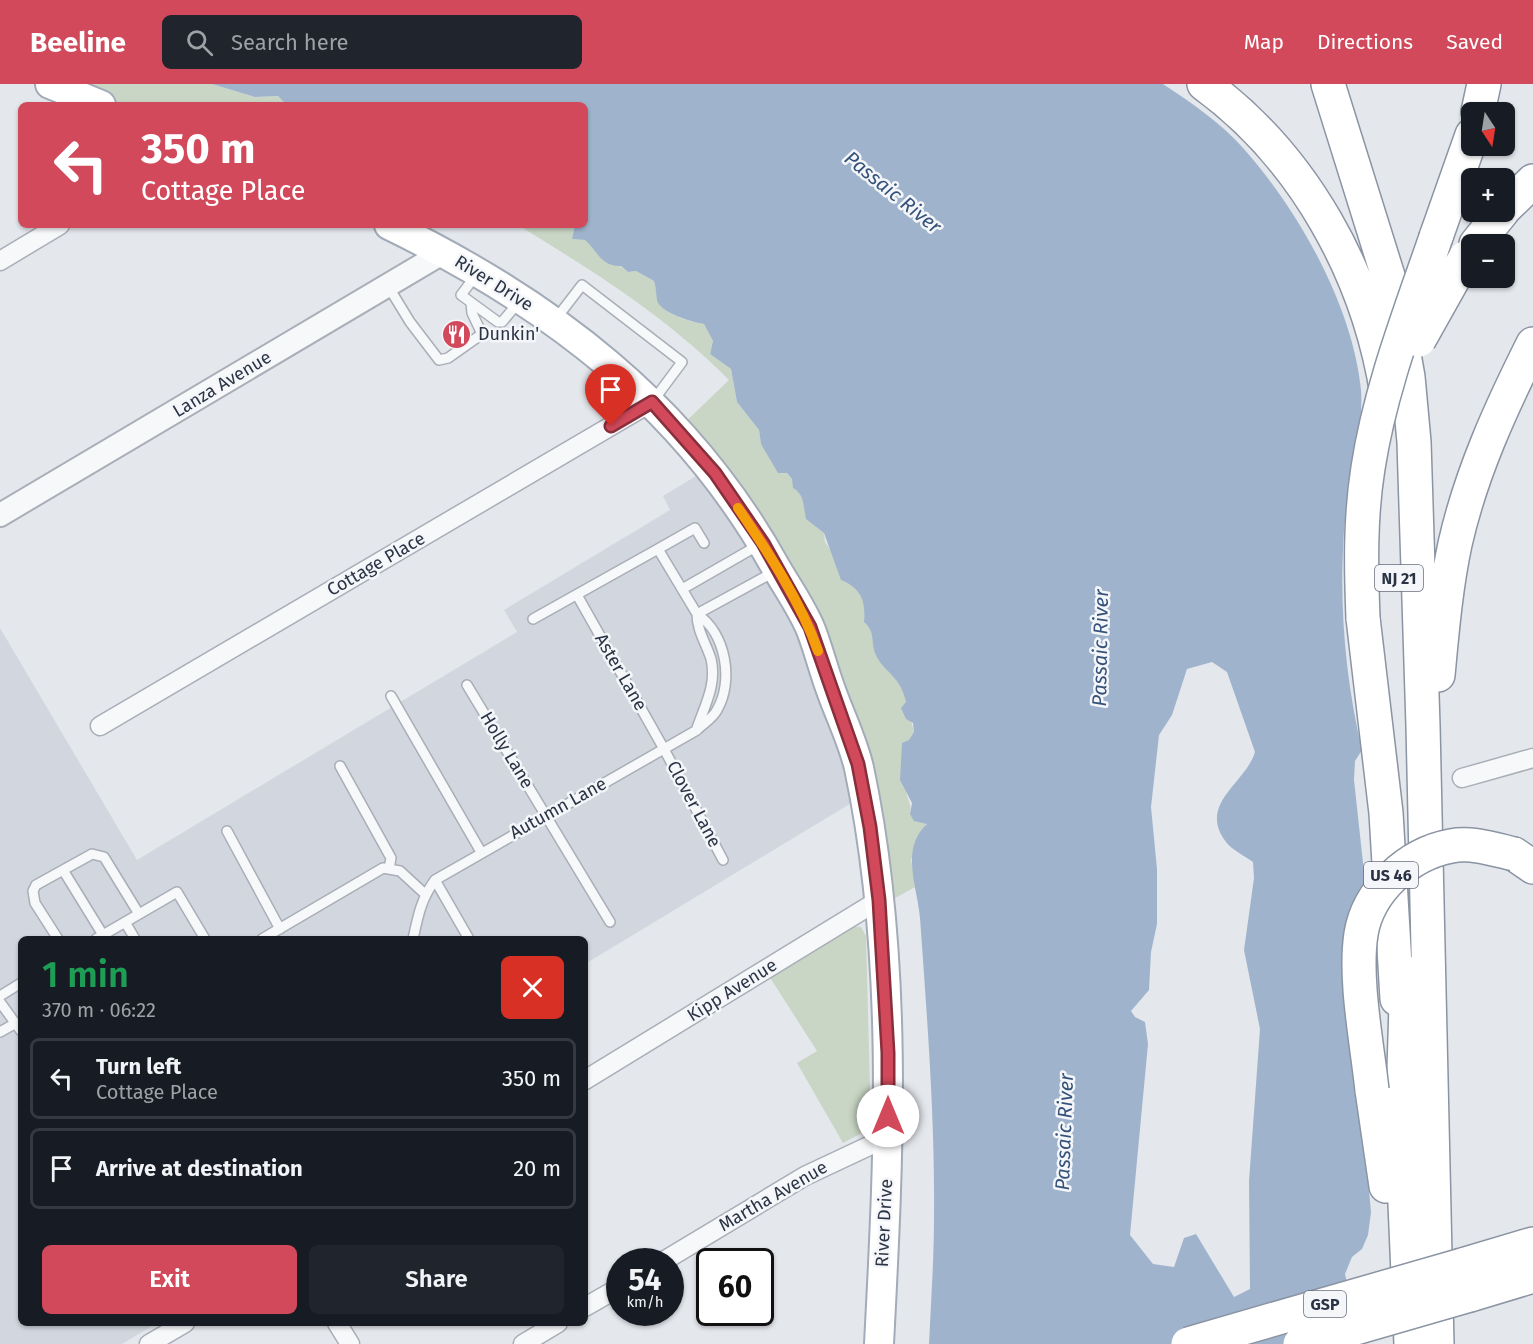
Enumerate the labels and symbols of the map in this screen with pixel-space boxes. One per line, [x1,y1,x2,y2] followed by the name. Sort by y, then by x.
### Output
[1461,102,1515,156] north arrow
[840,146,947,239] water label: Passaic River
[451,250,537,316] street label: River Drive
[441,318,473,350] restaurant icon: Dunkin'
[478,323,539,345] place label: Dunkin'
[169,346,275,422] street label: Lanza Avenue
[585,364,636,426] pin
[323,527,429,601] street label: Cottage Place
[1375,565,1423,591] road number: NJ 21
[1087,588,1113,707] water label: Passaic River
[590,630,652,714] street label: Aster Lane
[476,708,538,792] street label: Holly Lane
[662,757,726,851] street label: Clover Lane
[506,772,610,844] street label: Autumn Lane
[1364,862,1418,888] road number: US 46
[683,954,781,1026] street label: Kipp Avenue
[1050,1072,1078,1191] water label: Passaic River
[856,1084,920,1148] position arrow
[715,1156,831,1236] street label: Martha Avenue
[871,1178,897,1268] street label: River Drive
[696,1248,774,1326] speed limit sign: 60
[1304,1291,1346,1317] road number: GSP

